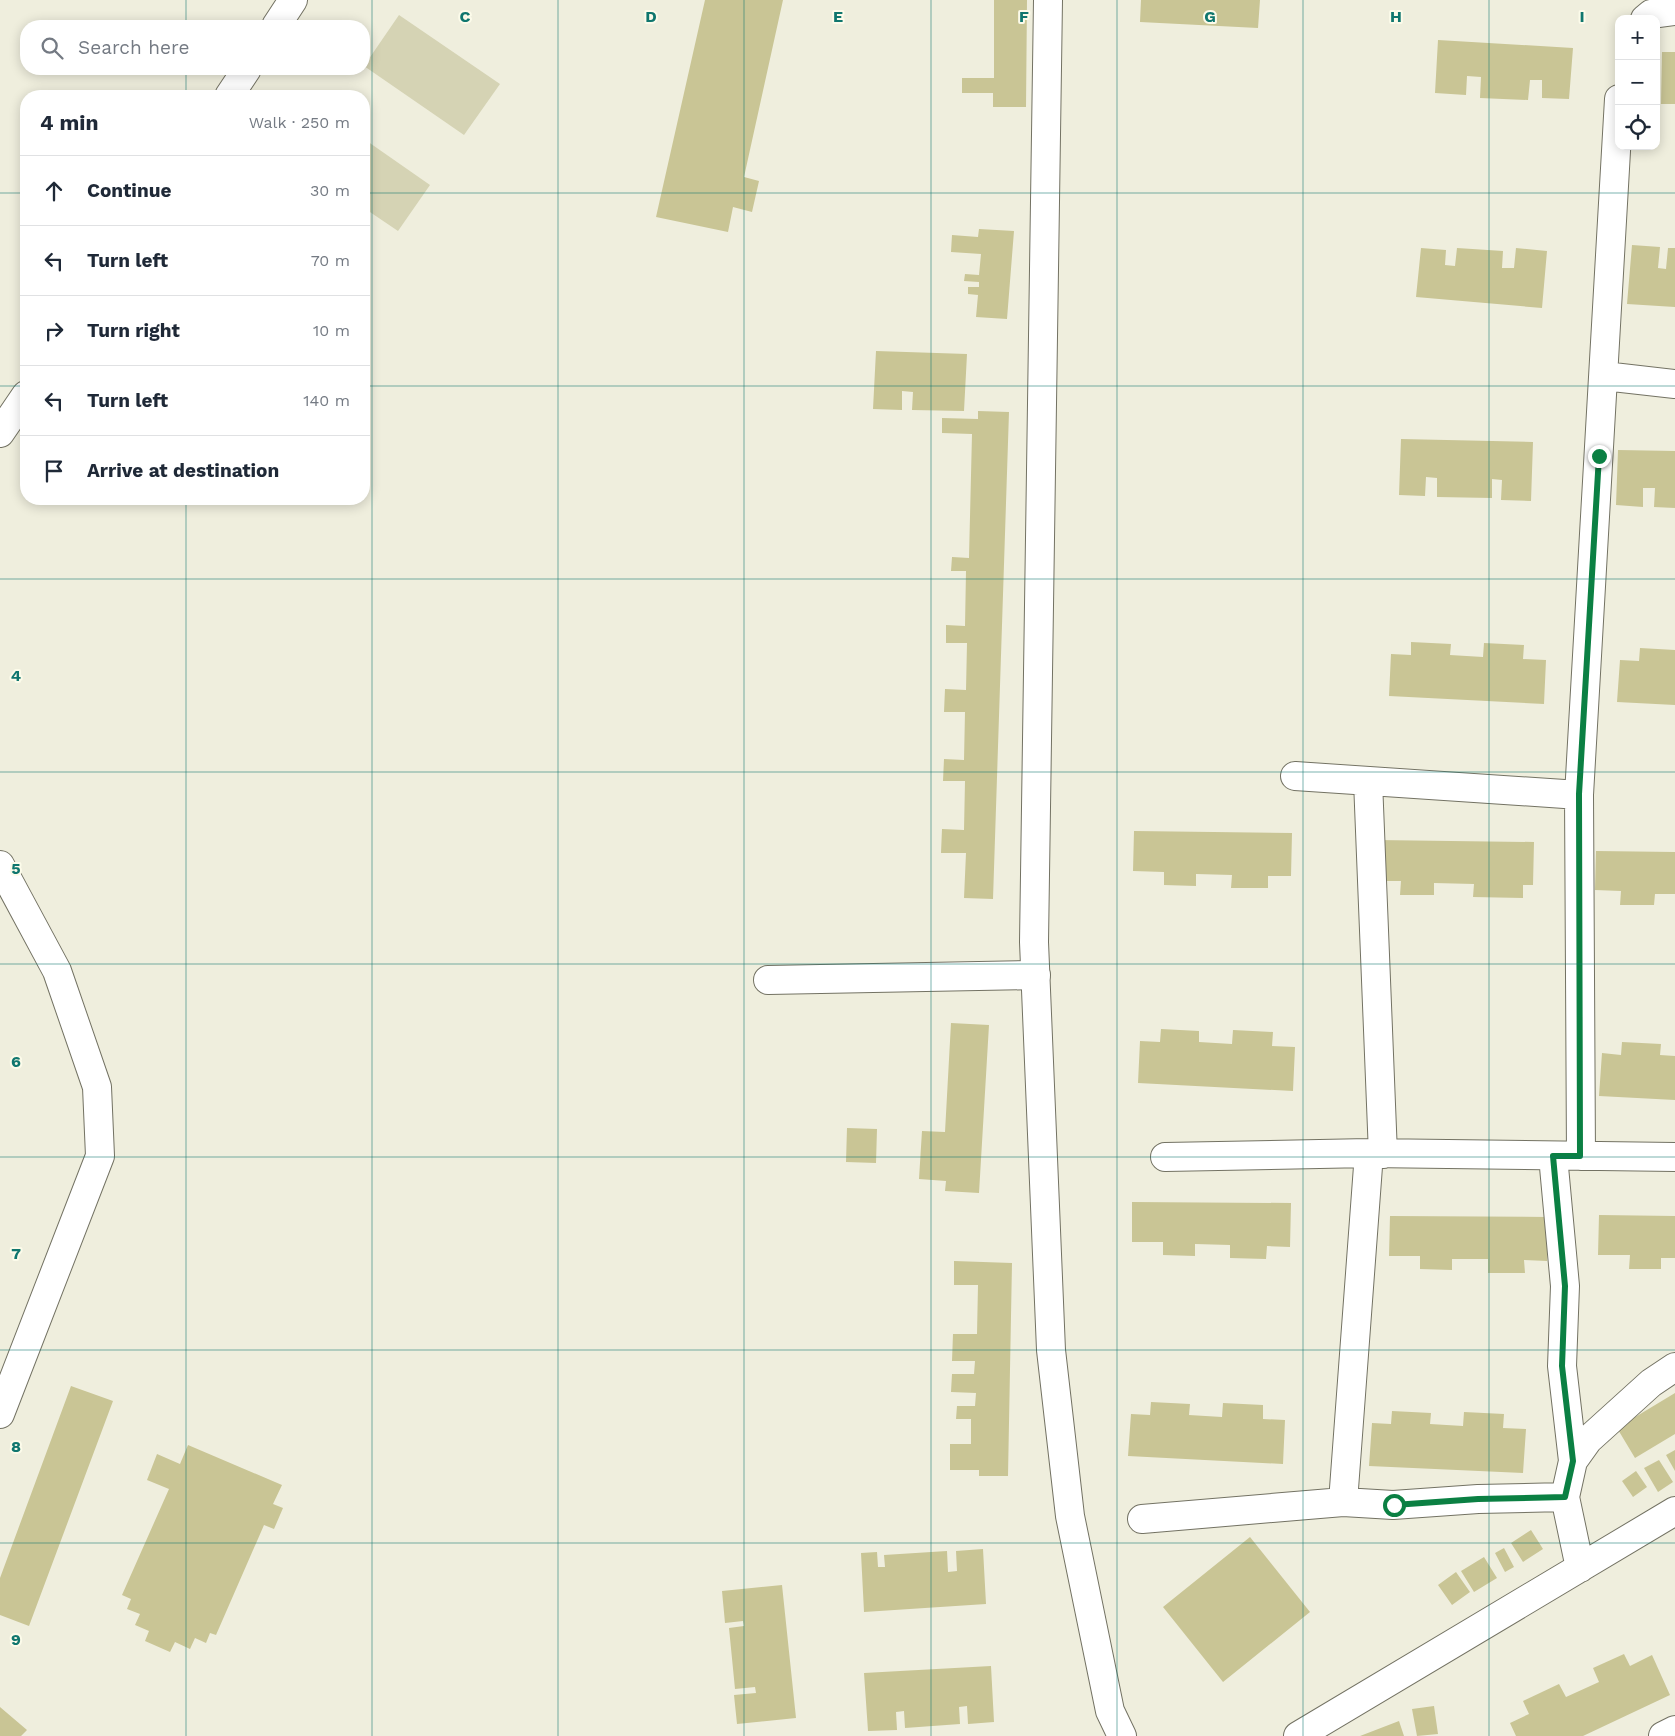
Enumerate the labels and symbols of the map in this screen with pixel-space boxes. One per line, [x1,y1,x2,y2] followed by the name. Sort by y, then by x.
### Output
[460,7,471,26] text: C
[645,7,657,26] text: D
[833,7,843,26] text: E
[1019,7,1029,26] text: F
[1204,7,1216,26] text: G
[1390,7,1402,26] text: H
[1579,7,1585,26] text: I
[1588,445,1611,468] route end
[11,666,21,685] text: 4
[11,859,21,878] text: 5
[11,1052,21,1071] text: 6
[11,1244,21,1263] text: 7
[11,1437,21,1456] text: 8
[1383,1494,1406,1517] route start
[11,1630,21,1649] text: 9

